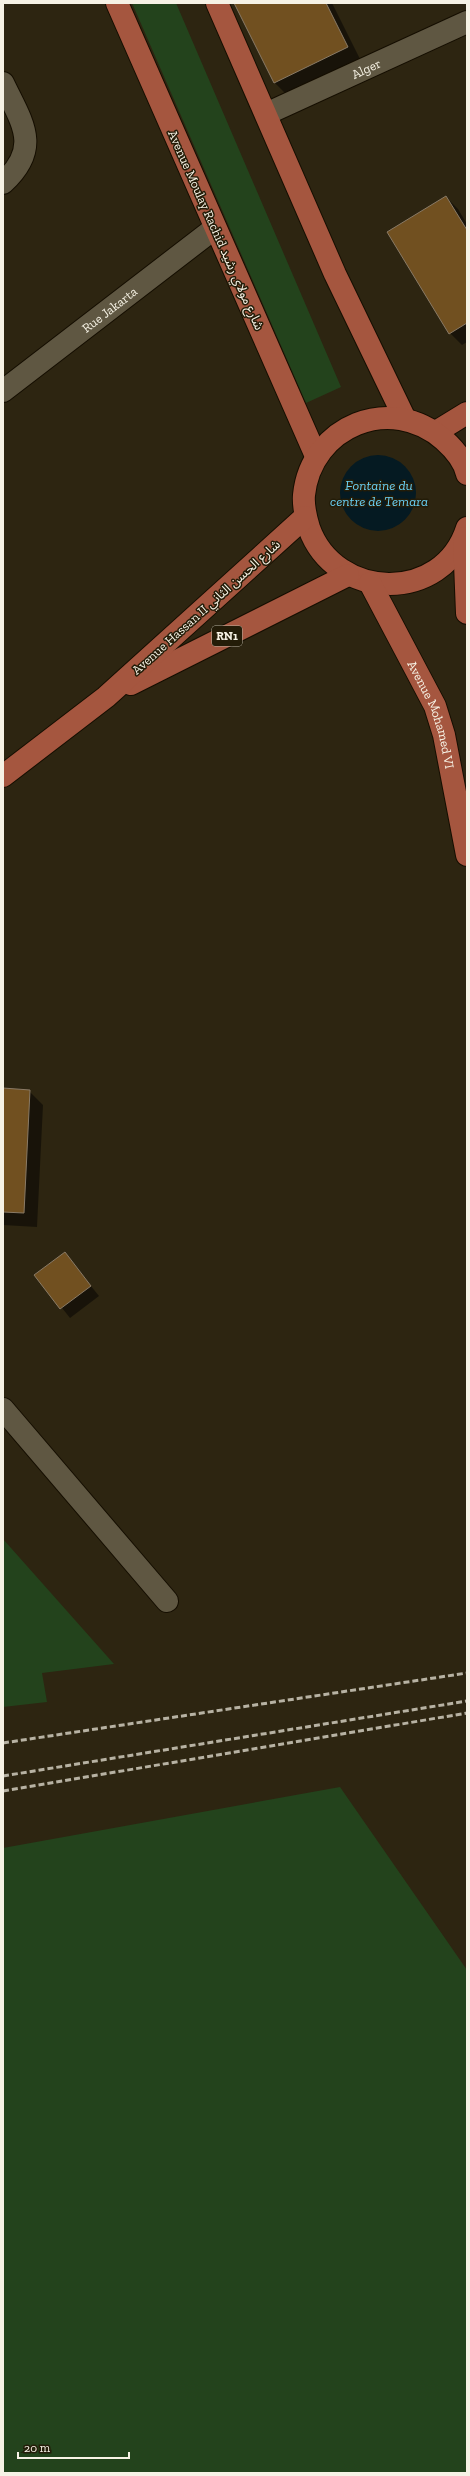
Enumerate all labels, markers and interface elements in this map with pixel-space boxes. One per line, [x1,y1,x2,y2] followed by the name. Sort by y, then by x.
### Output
[349,55,383,81] street label: Alger
[162,128,267,334] street label: Avenue Moulay Rachid شارع مولاي رشيد
[79,283,140,335] street label: Rue Jakarta
[330,477,428,510] water label: Fontaine du centre de Temara
[129,536,285,680] street label: Avenue Hassan II شارع الحسن الثاني
[212,626,242,646] road number: RN1
[405,658,458,770] street label: Avenue Mohamed VI
[18,2434,129,2460] scale bar
[24,2441,51,2455] text: 20 m

